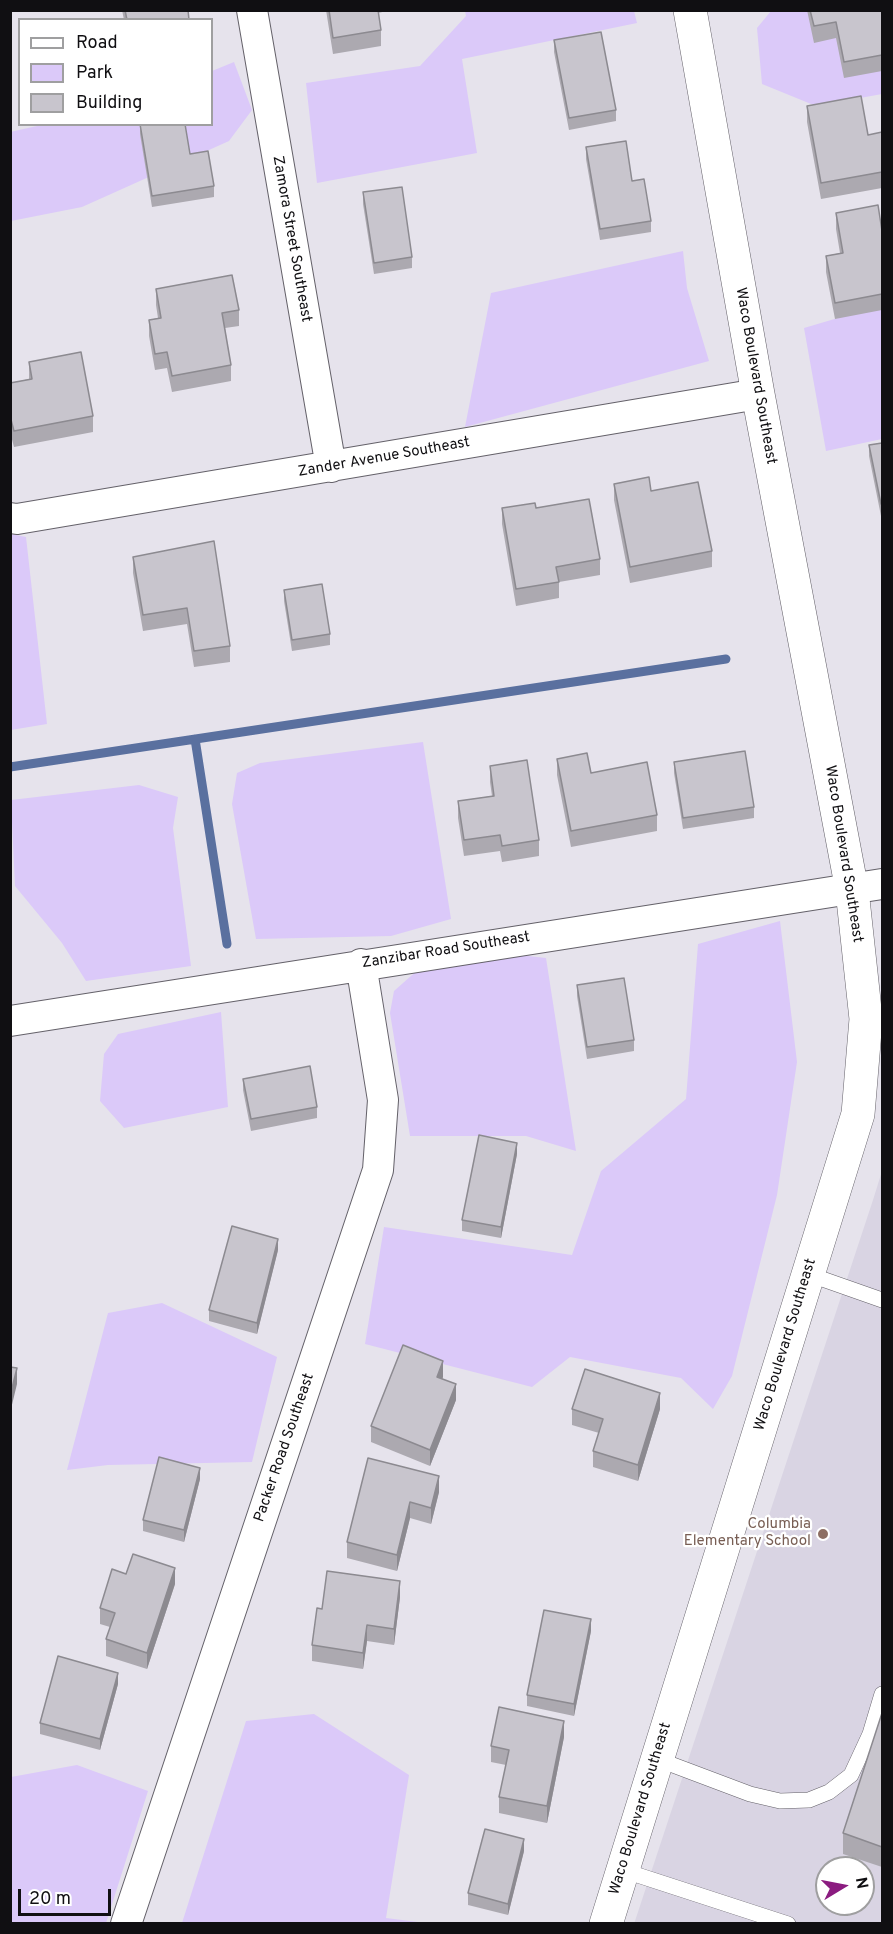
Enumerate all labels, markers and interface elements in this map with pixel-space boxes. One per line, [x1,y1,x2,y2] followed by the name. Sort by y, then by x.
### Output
[18,18,213,126] legend
[76,32,118,55] text: Road
[76,62,113,85] text: Park
[76,92,142,115] text: Building
[267,154,315,324] street label: Zamora Street Southeast
[731,286,779,466] street label: Waco Boulevard Southeast
[297,434,471,482] street label: Zander Avenue Southeast
[820,764,866,944] street label: Waco Boulevard Southeast
[361,929,531,973] street label: Zanzibar Road Southeast
[751,1257,821,1433] street label: Waco Boulevard Southeast
[251,1371,319,1525] street label: Packer Road Southeast
[684,1516,811,1551] place label: Columbia Elementary School
[816,1527,830,1541] marker: Columbia Elementary School
[606,1721,676,1897] street label: Waco Boulevard Southeast
[815,1856,875,1916] north arrow
[850,1876,872,1891] text: N
[21,1877,114,1915] scale bar
[29,1888,71,1911] text: 20 m

